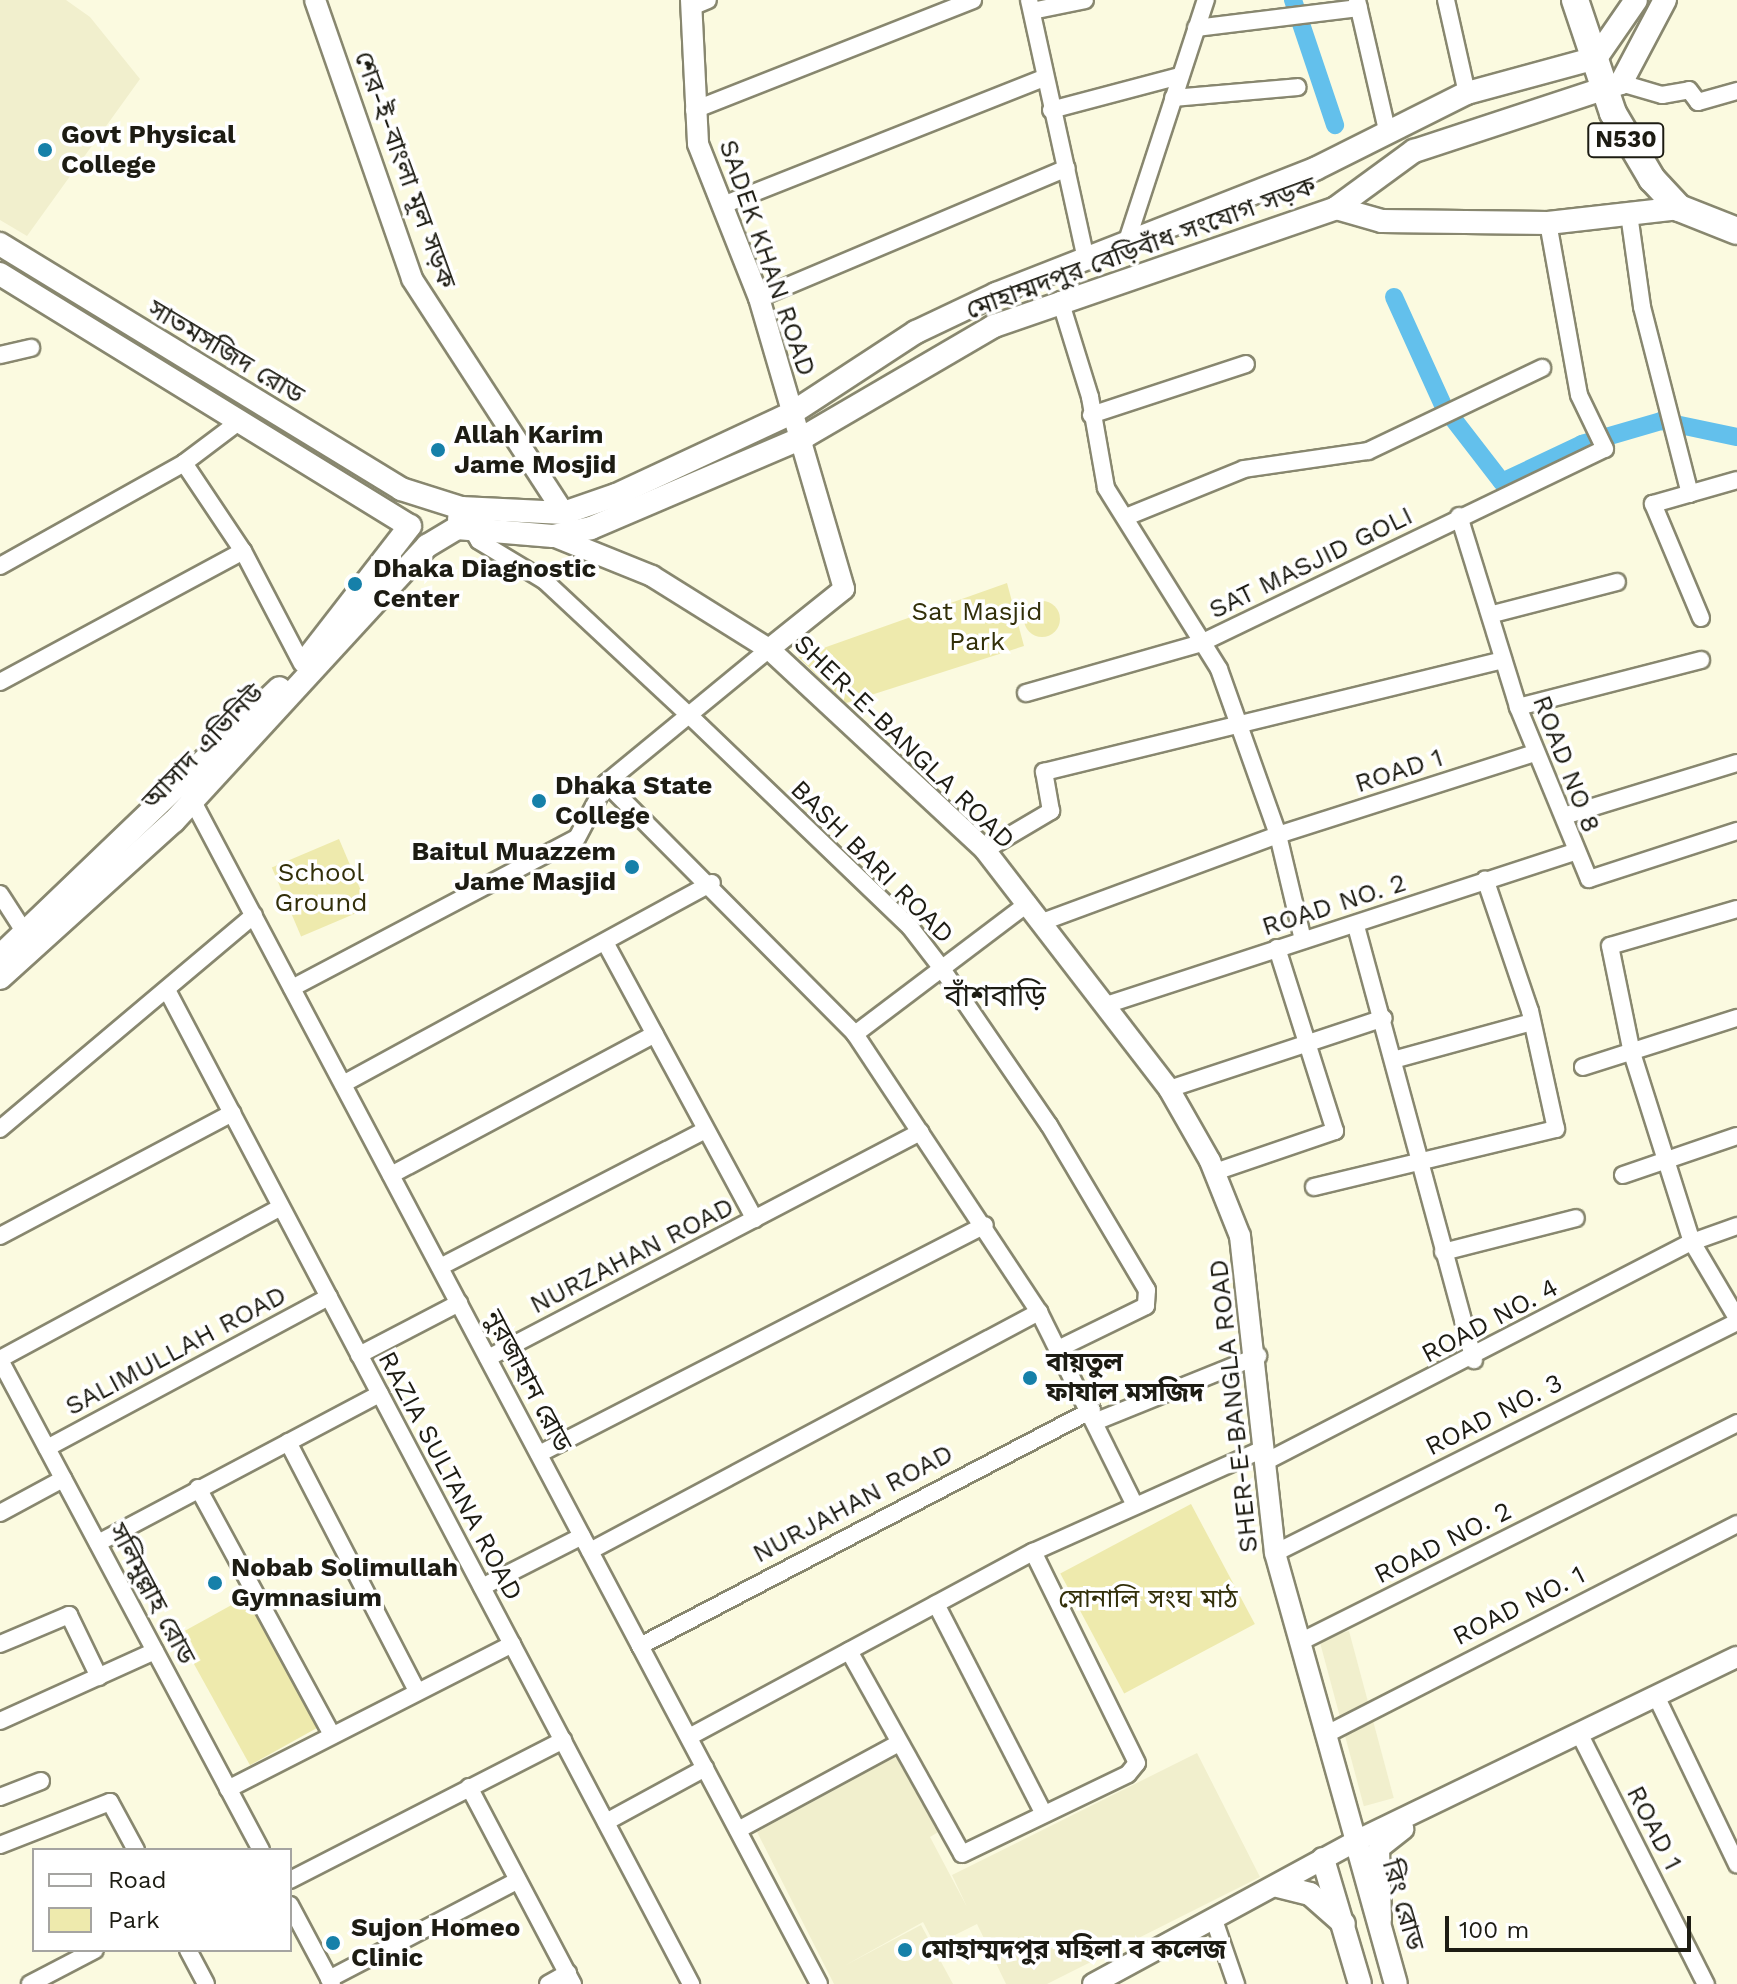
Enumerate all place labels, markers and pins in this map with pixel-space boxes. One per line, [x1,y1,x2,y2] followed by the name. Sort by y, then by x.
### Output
[61,119,236,180] place label: Govt Physical College
[36,141,54,159] marker: Govt Physical College
[454,419,616,480] place label: Allah Karim Jame Mosjid
[429,441,447,459] marker: Allah Karim Jame Mosjid
[373,553,597,614] place label: Dhaka Diagnostic Center
[344,573,366,595] marker: Dhaka Diagnostic Center
[555,770,713,832] place label: Dhaka State College
[530,792,548,810] marker: Dhaka State College
[411,836,616,898] place label: Baitul Muazzem Jame Masjid
[623,858,641,876] marker: Baitul Muazzem Jame Masjid
[1046,1347,1204,1408] place label: বায়তুল ফাযাল মসজিদ
[1021,1369,1039,1387] marker: বায়তুল ফাযাল মসজিদ
[231,1552,458,1614] place label: Nobab Solimullah Gymnasium
[206,1574,224,1592] marker: Nobab Solimullah Gymnasium
[351,1912,520,1974] place label: Sujon Homeo Clinic
[322,1932,344,1954] marker: Sujon Homeo Clinic
[921,1934,1226,1966] place label: মোহাম্মদপুর মহিলা ব কলেজ
[896,1941,914,1959] marker: মোহাম্মদপুর মহিলা ব কলেজ

